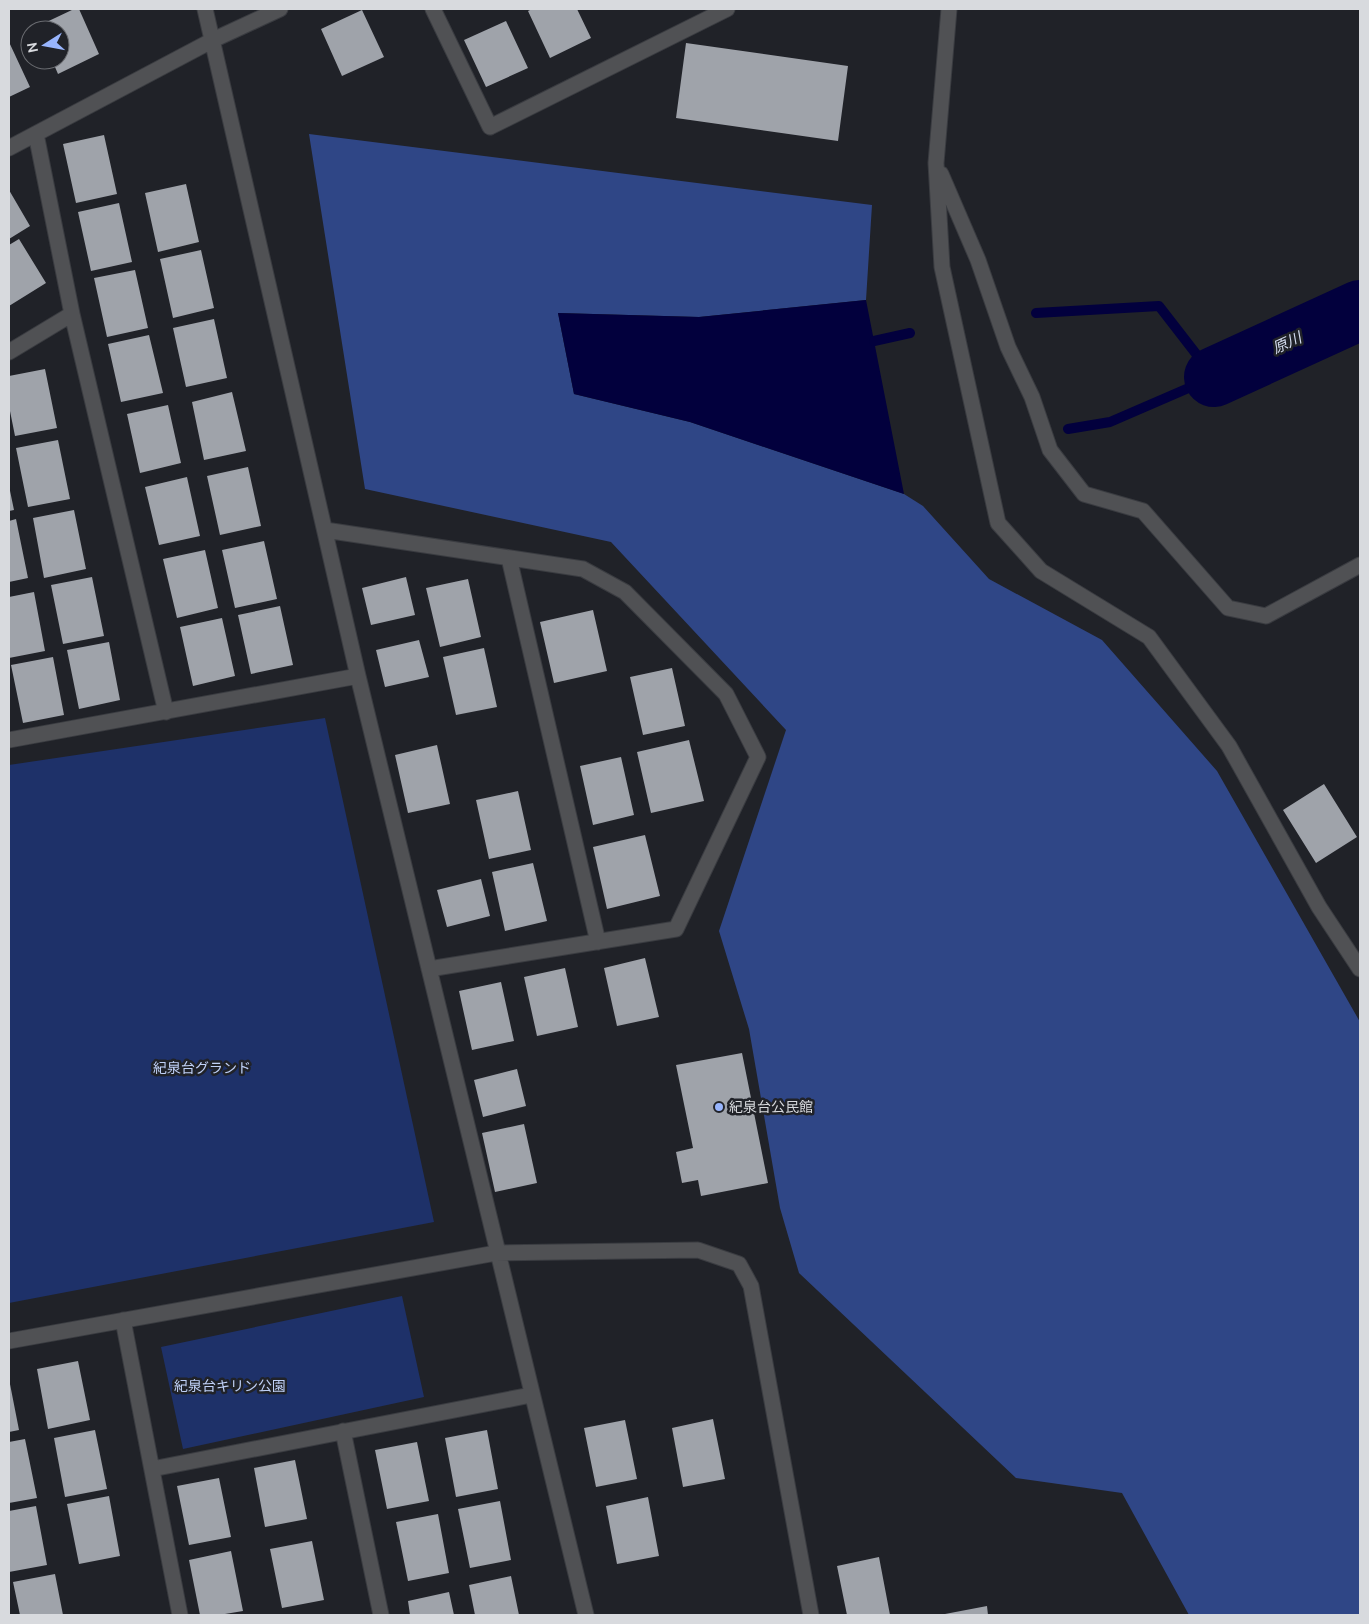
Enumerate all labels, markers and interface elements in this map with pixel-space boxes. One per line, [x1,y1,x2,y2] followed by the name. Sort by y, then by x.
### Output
[20,20,70,70] north arrow
[23,41,41,54] text: N
[1270,328,1306,356] water label: 原川
[153,1060,251,1076] park label: 紀泉台グランド
[729,1099,813,1115] place label: 紀泉台公民館
[713,1101,725,1113] marker: 紀泉台公民館
[174,1378,286,1394] park label: 紀泉台キリン公園

